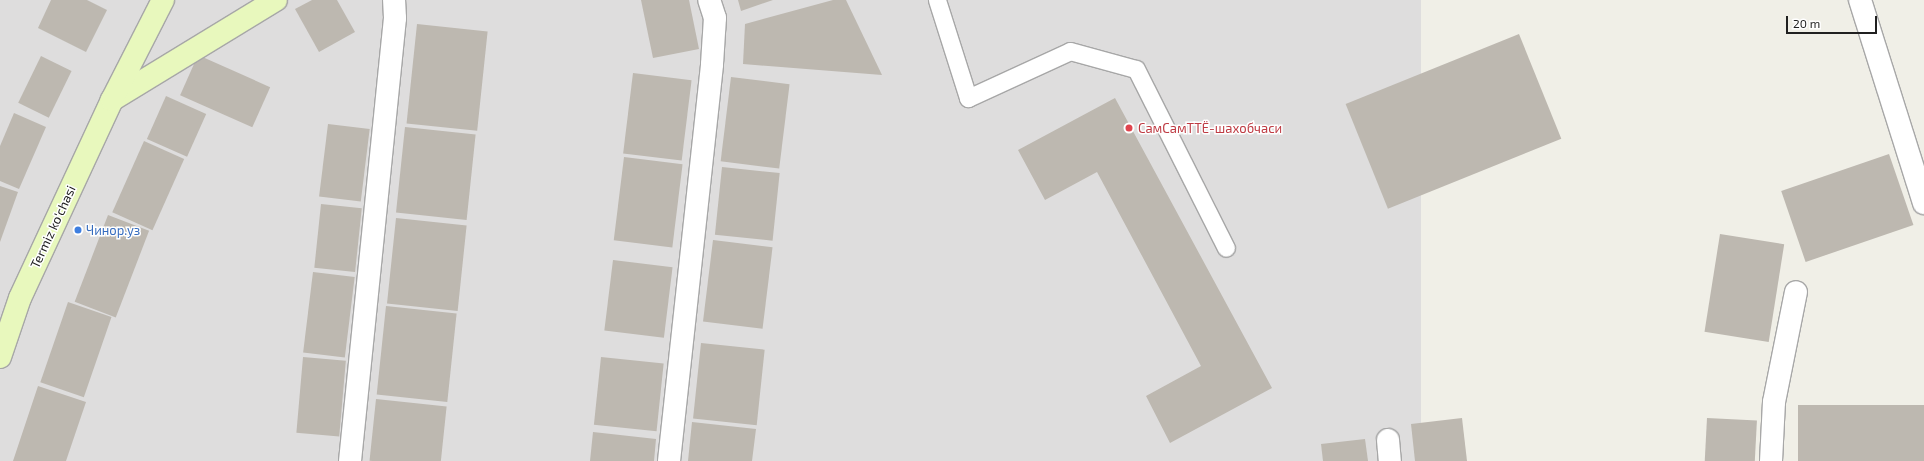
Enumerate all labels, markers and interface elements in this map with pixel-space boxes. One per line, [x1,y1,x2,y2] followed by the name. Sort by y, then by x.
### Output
[1788,8,1879,34] scale bar
[1793,16,1820,30] text: 20 m
[1138,120,1282,136] place label: СамСамТТЁ-шахобчаси
[1123,122,1135,134] marker: СамСамТТЁ-шахобчаси
[27,183,79,271] street label: Termiz ko'chasi
[86,222,140,238] place label: Чинор.уз
[73,225,83,235] marker: Чинор.уз

